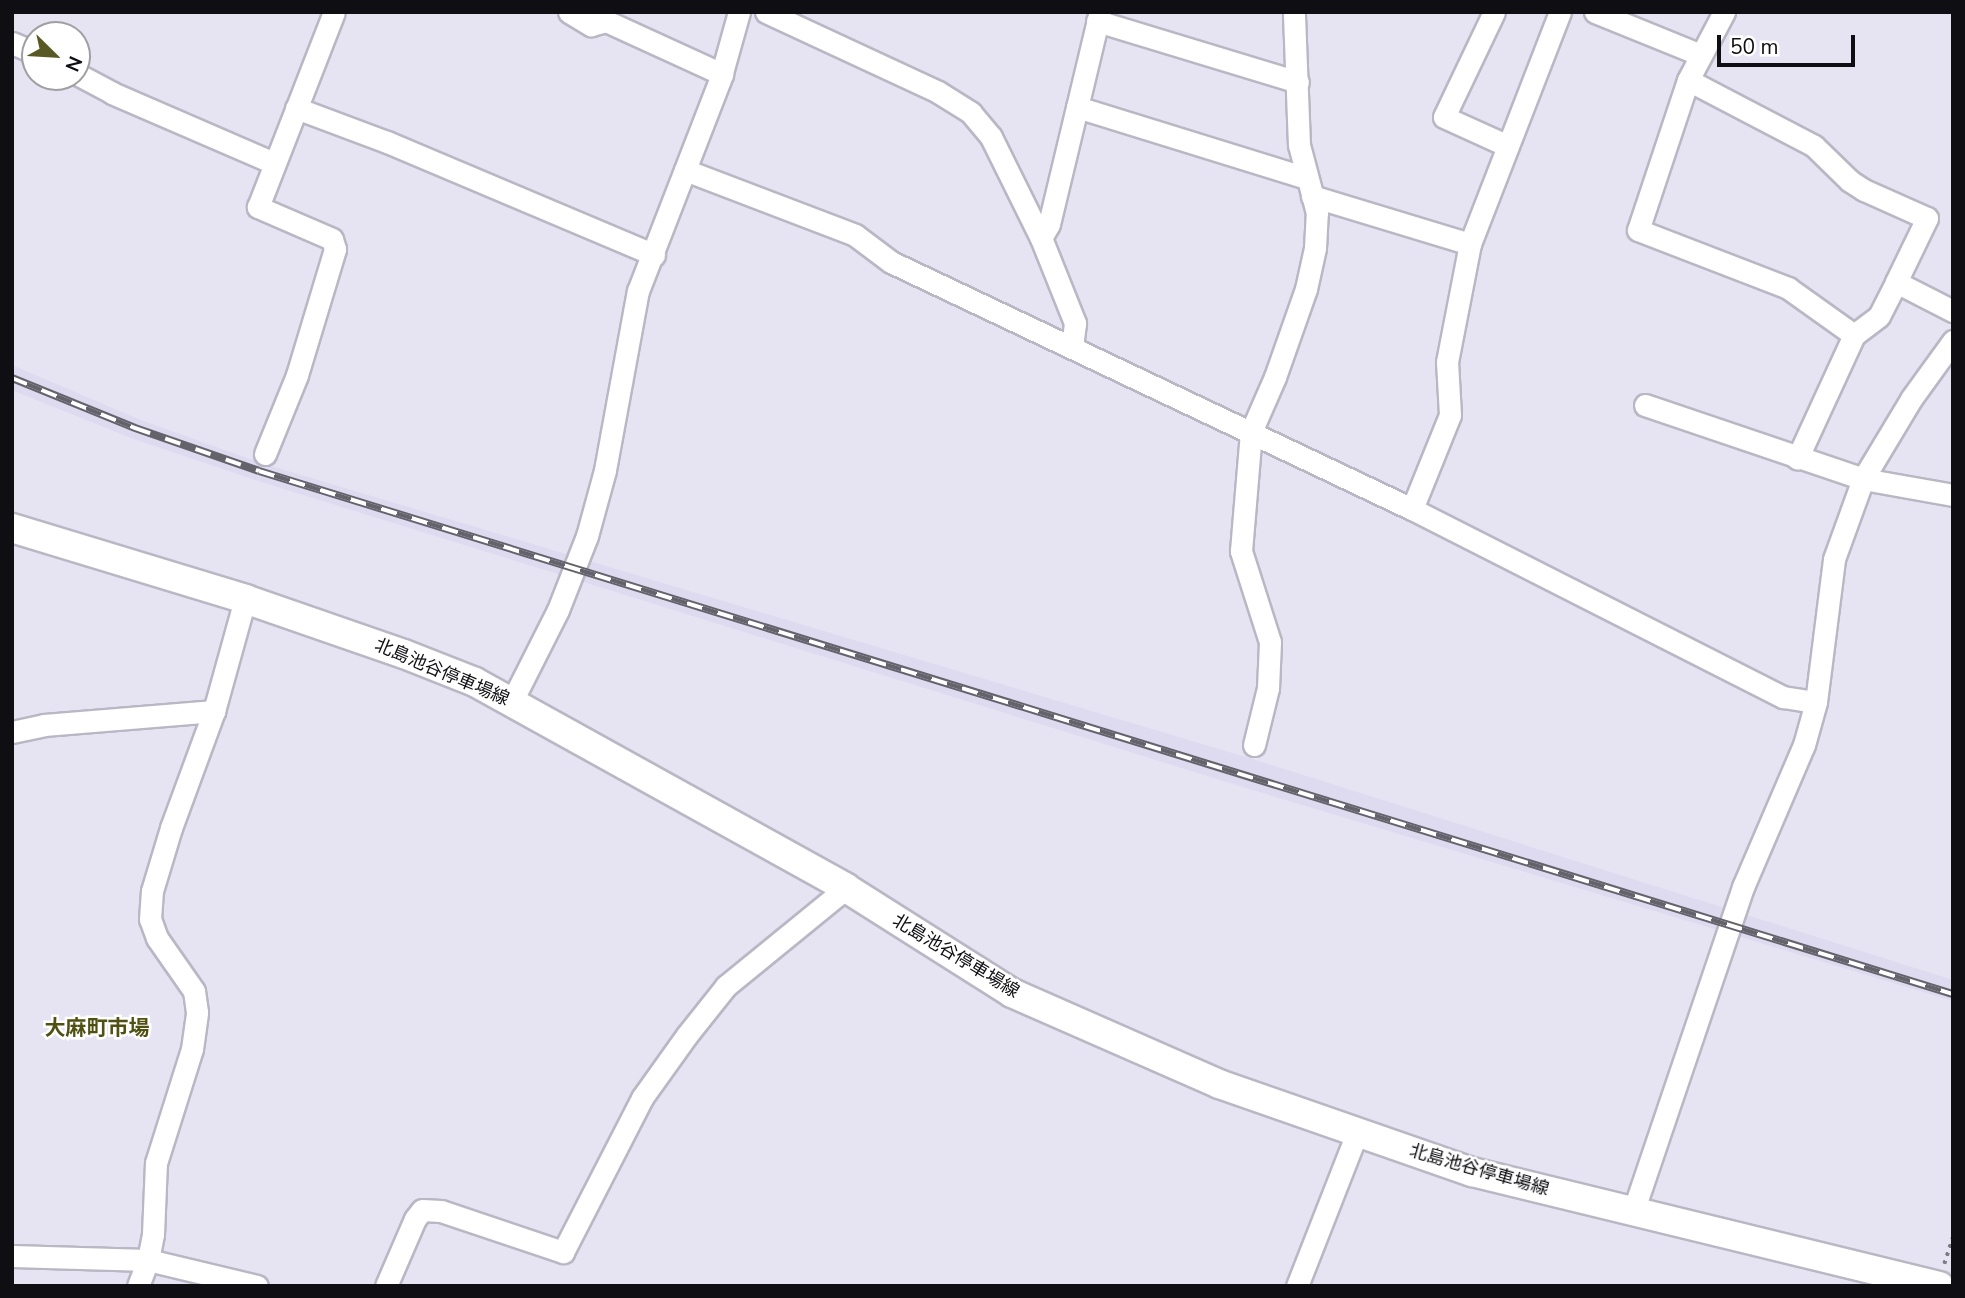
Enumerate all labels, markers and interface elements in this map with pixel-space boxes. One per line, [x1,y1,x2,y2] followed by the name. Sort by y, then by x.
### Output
[21,21,91,91] north arrow
[1720,21,1858,65] scale bar
[1730,33,1779,61] text: 50 m
[59,52,88,76] text: N
[372,634,512,710] street label: 北島池谷停車場線
[889,910,1023,1002] street label: 北島池谷停車場線
[45,1015,149,1041] district label: 大麻町市場
[1407,1140,1551,1200] street label: 北島池谷停車場線

